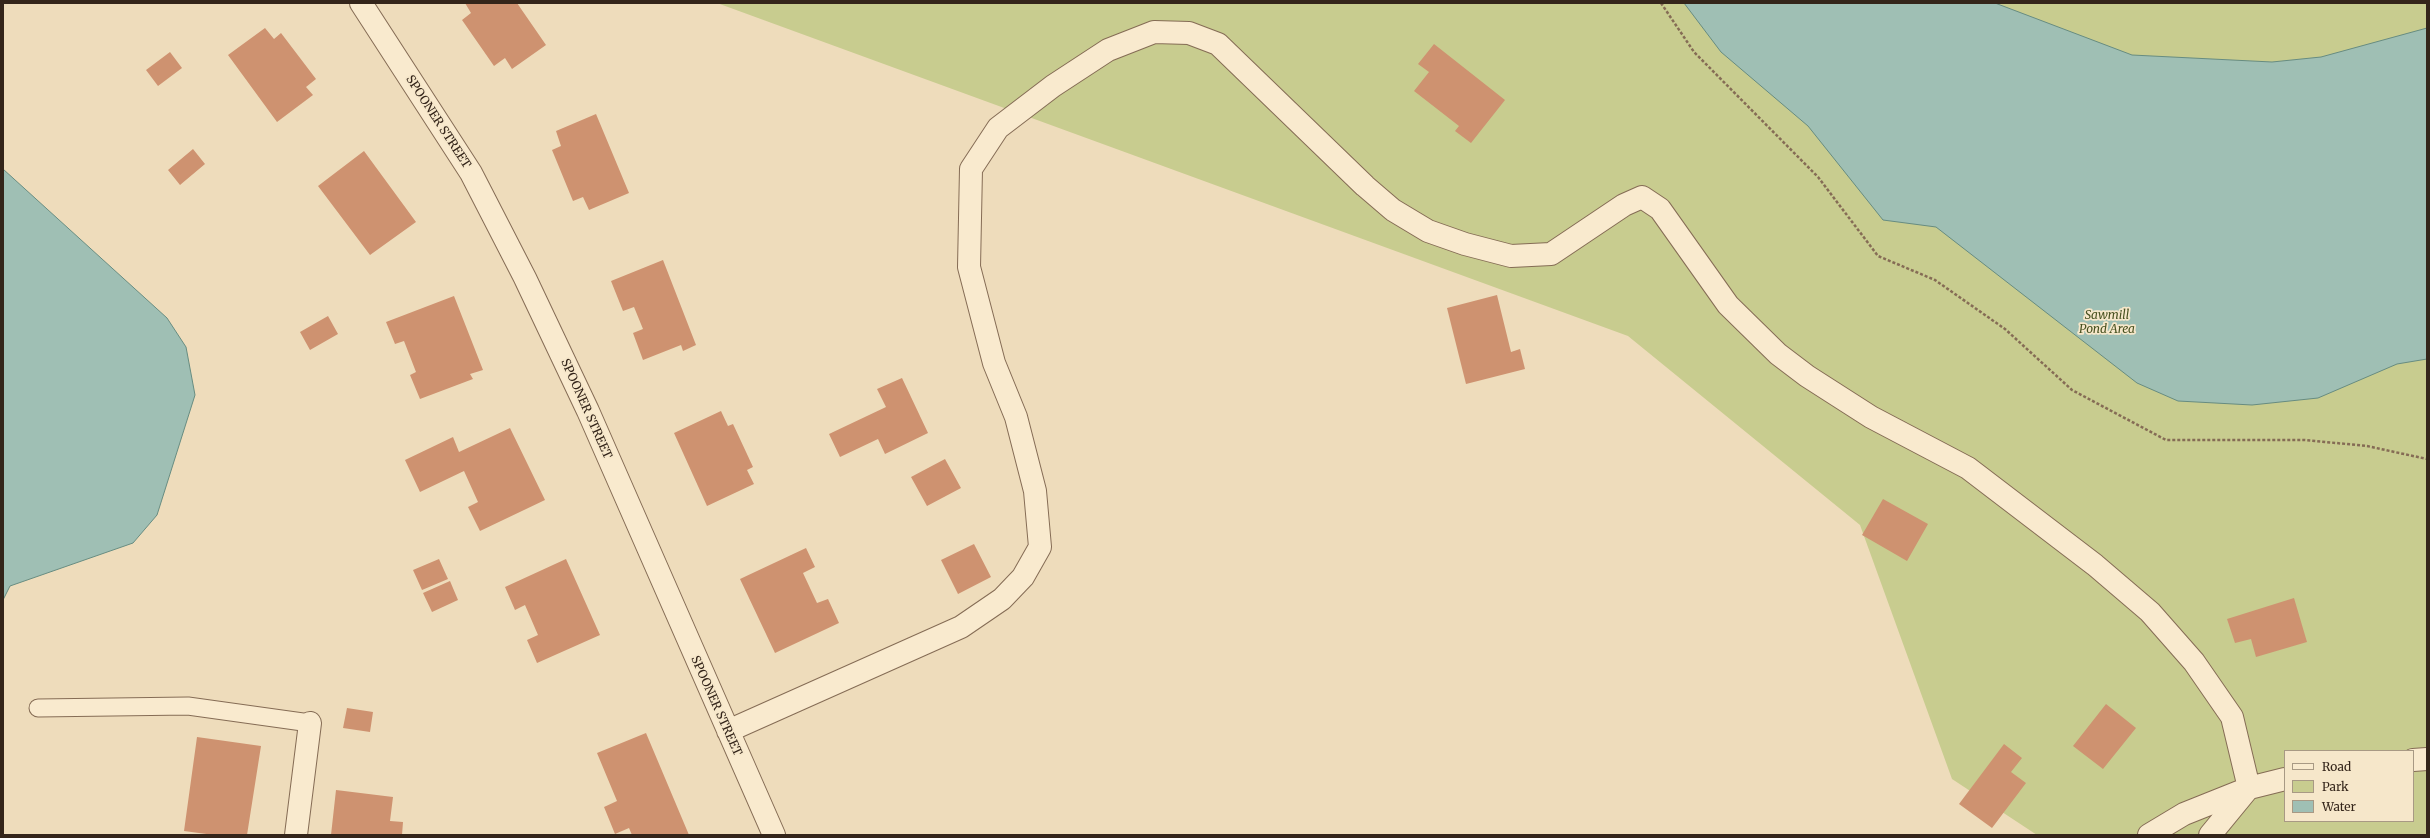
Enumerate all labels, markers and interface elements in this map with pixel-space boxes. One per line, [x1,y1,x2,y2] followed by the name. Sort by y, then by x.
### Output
[403,73,473,171] street label: SPOONER STREET
[2079,309,2135,337] park label: Sawmill Pond Area
[557,357,615,461] street label: SPOONER STREET
[687,654,745,758] street label: SPOONER STREET
[2284,750,2414,822] legend
[2322,759,2351,774] text: Road
[2322,779,2349,794] text: Park
[2322,799,2356,814] text: Water

